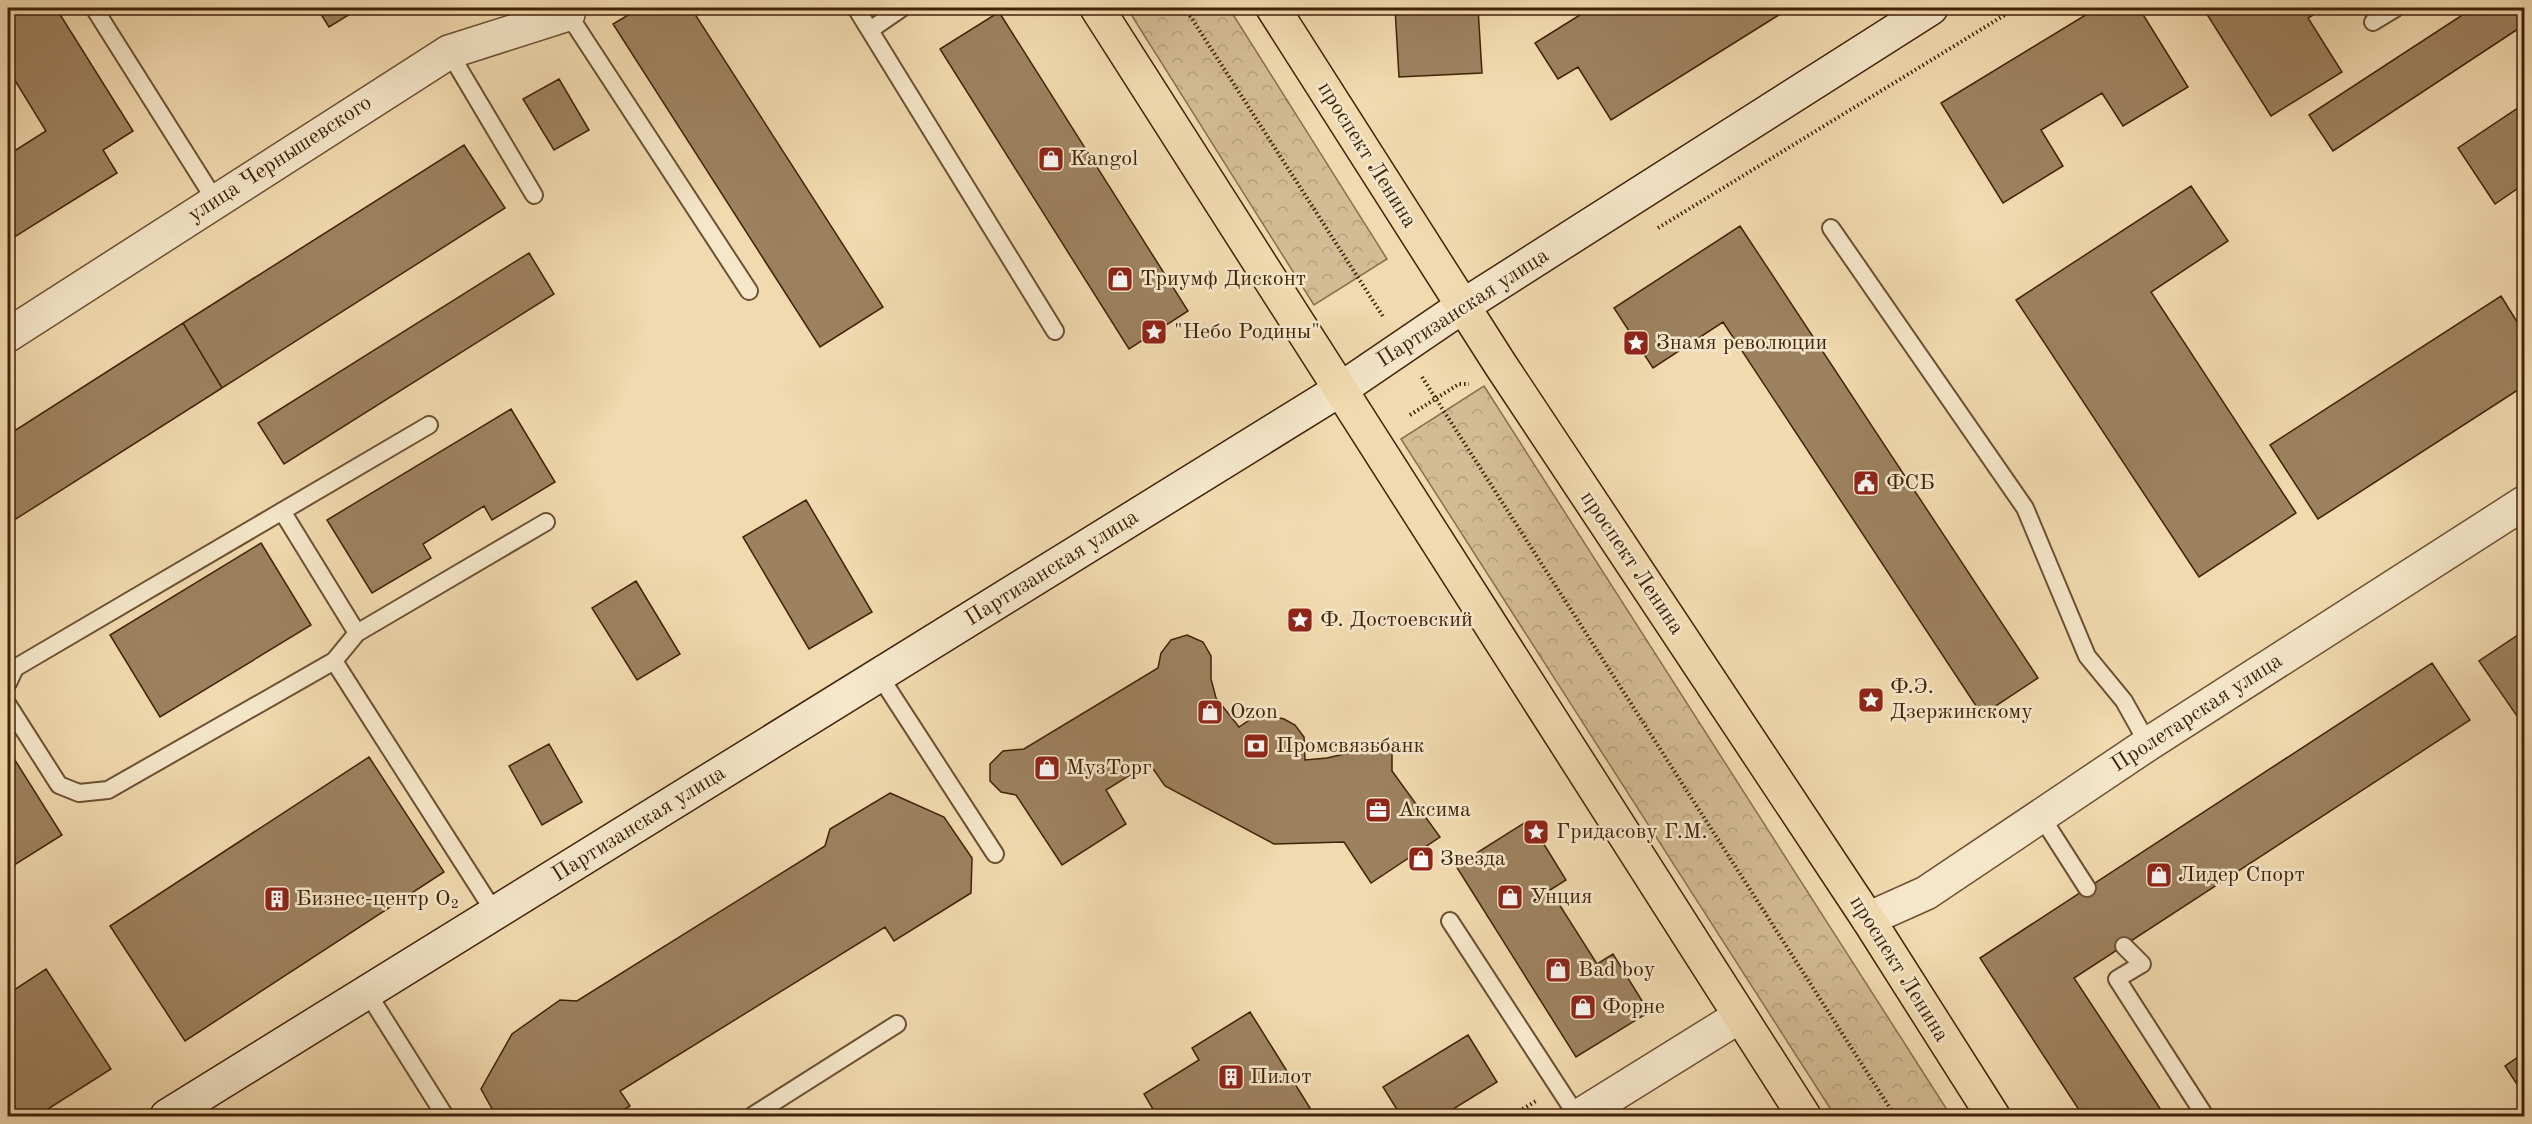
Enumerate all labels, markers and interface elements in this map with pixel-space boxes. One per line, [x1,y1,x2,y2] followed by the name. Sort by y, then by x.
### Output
[1313,78,1421,232] street label: проспект Ленина
[184,92,376,226] street label: улица Чернышевского
[1036,144,1066,174] shop icon: Kangol
[1070,148,1138,170] place label: Kangol
[1373,244,1553,372] street label: Партизанская улица
[1105,264,1135,294] shop icon: Триумф Дисконт
[1140,268,1306,290] place label: Триумф Дисконт
[1139,317,1169,347] place icon: "Небо Родины"
[1174,321,1320,343] place label: "Небо Родины"
[1621,328,1651,358] place icon: Знамя революции
[1656,332,1827,354] place label: Знамя революции
[1851,468,1881,498] public building icon: ФСБ
[1886,472,1935,494] place label: ФСБ
[1576,487,1688,639] street label: проспект Ленина
[961,506,1143,630] street label: Партизанская улица
[1285,605,1315,635] place icon: Ф. Достоевский
[1320,609,1473,631] place label: Ф. Достоевский
[2108,650,2286,776] street label: Пролетарская улица
[1890,676,2033,723] place label: Ф.Э. Дзержинскому
[1856,685,1886,715] place icon: Ф.Э. Дзержинскому
[1195,697,1225,727] shop icon: Ozon
[1230,701,1278,723] place label: Ozon
[1241,731,1271,761] bank icon: Промсвязьбанк
[1276,735,1425,757] place label: Промсвязьбанк
[1032,753,1062,783] shop icon: МузТорг
[1066,757,1152,779] place label: МузТорг
[548,762,730,886] street label: Партизанская улица
[1363,795,1393,825] office icon: Аксима
[1398,799,1471,821] place label: Аксима
[1521,817,1551,847] place icon: Гридасову Г.М.
[1556,821,1708,843] place label: Гридасову Г.М.
[1406,844,1436,874] shop icon: Звезда
[1440,848,1506,870] place label: Звезда
[2144,860,2174,890] shop icon: Лидер Спорт
[2178,864,2305,886] place label: Лидер Спорт
[1495,882,1525,912] shop icon: Унция
[262,884,292,914] building icon: Бизнес-центр O₂
[1530,886,1592,908] place label: Унция
[296,888,459,910] place label: Бизнес-центр O₂
[1845,892,1953,1046] street label: проспект Ленина
[1543,955,1573,985] shop icon: Bad boy
[1578,959,1656,981] place label: Bad boy
[1568,992,1598,1022] shop icon: Форне
[1602,996,1665,1018] place label: Форне
[1216,1062,1246,1092] building icon: Пилот
[1250,1066,1312,1088] place label: Пилот

